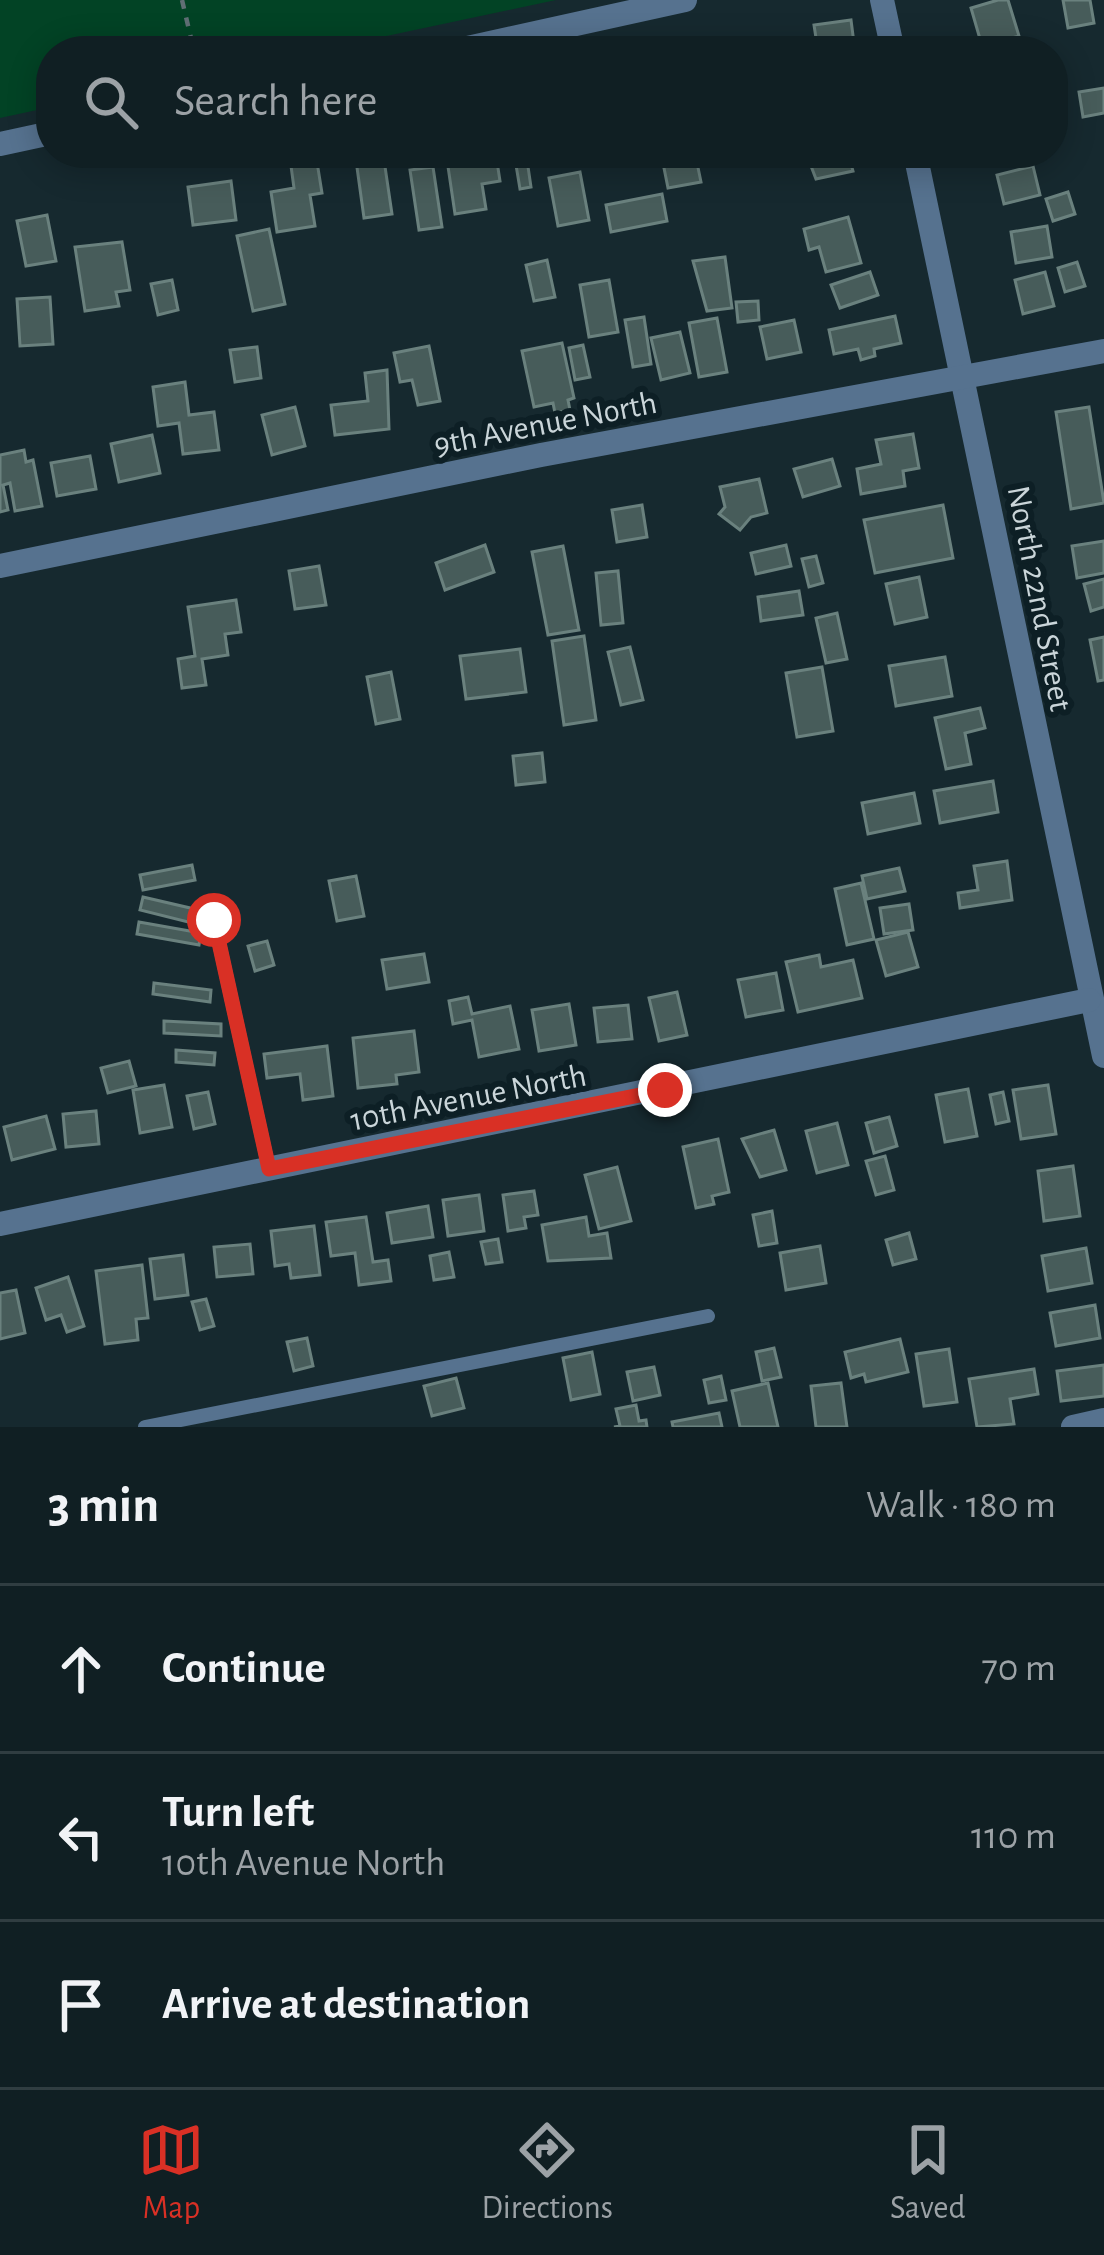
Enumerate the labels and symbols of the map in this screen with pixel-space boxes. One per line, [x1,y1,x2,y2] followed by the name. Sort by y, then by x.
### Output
[431,387,660,462] street label: 9th Avenue North
[1001,483,1077,714] street label: North 22nd Street
[187,893,241,947] route start
[348,1059,589,1138] street label: 10th Avenue North
[638,1063,692,1117] route end

